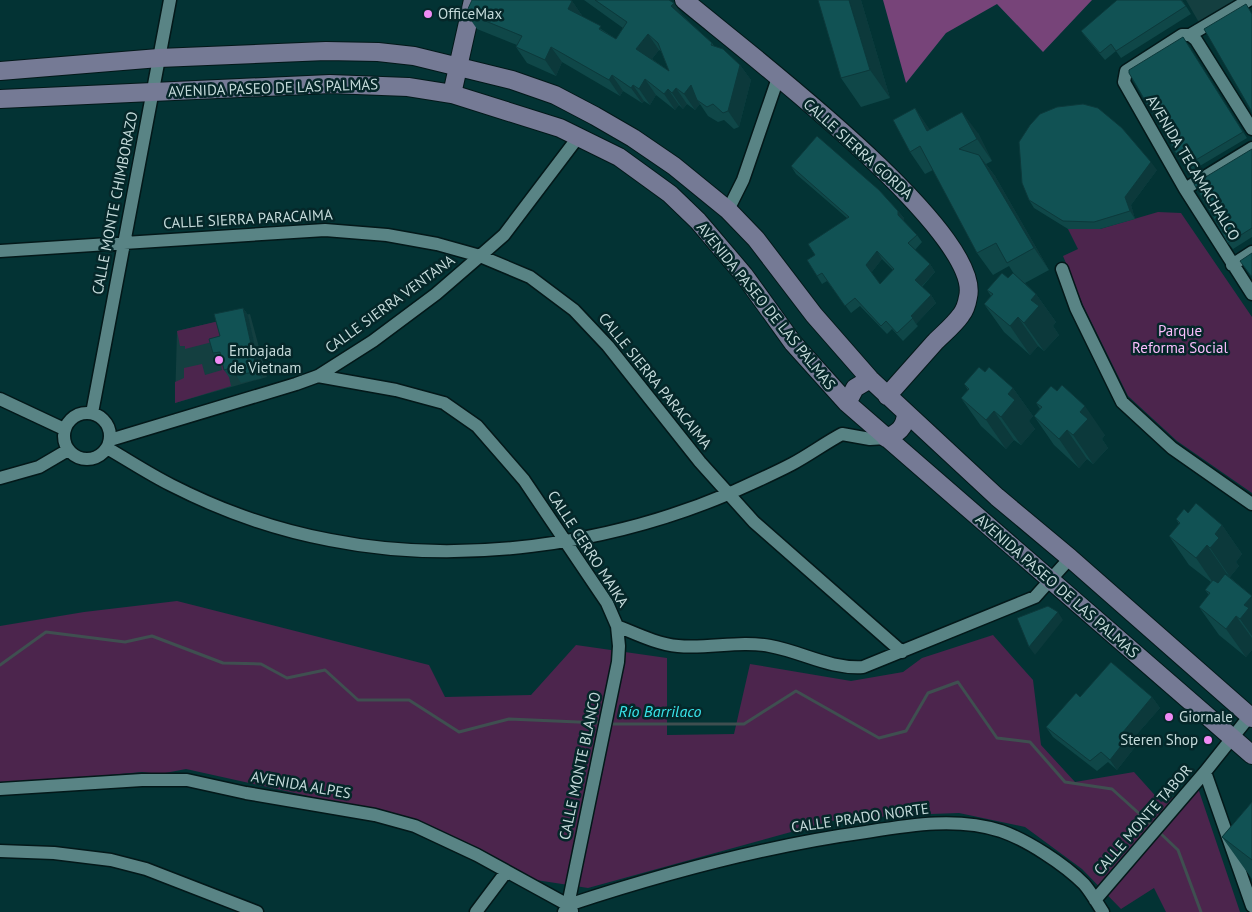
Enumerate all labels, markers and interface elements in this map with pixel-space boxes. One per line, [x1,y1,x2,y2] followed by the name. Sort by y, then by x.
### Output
[438,4,502,23] place label: OfficeMax
[422,8,434,20] marker: OfficeMax
[168,74,378,101] street label: AVENIDA PASEO DE LAS PALMAS
[1142,92,1244,244] street label: AVENIDA TECAMACHALCO
[800,94,917,203] street label: CALLE SIERRA GORDA
[87,110,142,296] street label: CALLE MONTE CHIMBORAZO
[163,205,333,232] street label: CALLE SIERRA PARACAIMA
[693,218,840,393] street label: AVENIDA PASEO DE LAS PALMAS
[321,250,458,357] street label: CALLE SIERRA VENTANA
[595,309,716,453] street label: CALLE SIERRA PARACAIMA
[1132,321,1229,357] park label: Parque Reforma Social
[229,341,301,377] place label: Embajada de Vietnam
[213,354,225,366] marker: Embajada de Vietnam
[544,487,633,611] street label: CALLE CERRO MAIKA
[972,509,1143,662] street label: AVENIDA PASEO DE LAS PALMAS
[555,690,604,842] street label: CALLE MONTE BLANCO
[619,701,701,721] water label: Río Barrilaco
[1179,707,1233,726] place label: Giornale
[1163,711,1175,723] marker: Giornale
[1120,730,1198,749] place label: Steren Shop
[1202,734,1214,746] marker: Steren Shop
[1089,760,1196,879] street label: CALLE MONTE TABOR
[250,766,353,803] street label: AVENIDA ALPES
[790,798,930,837] street label: CALLE PRADO NORTE

